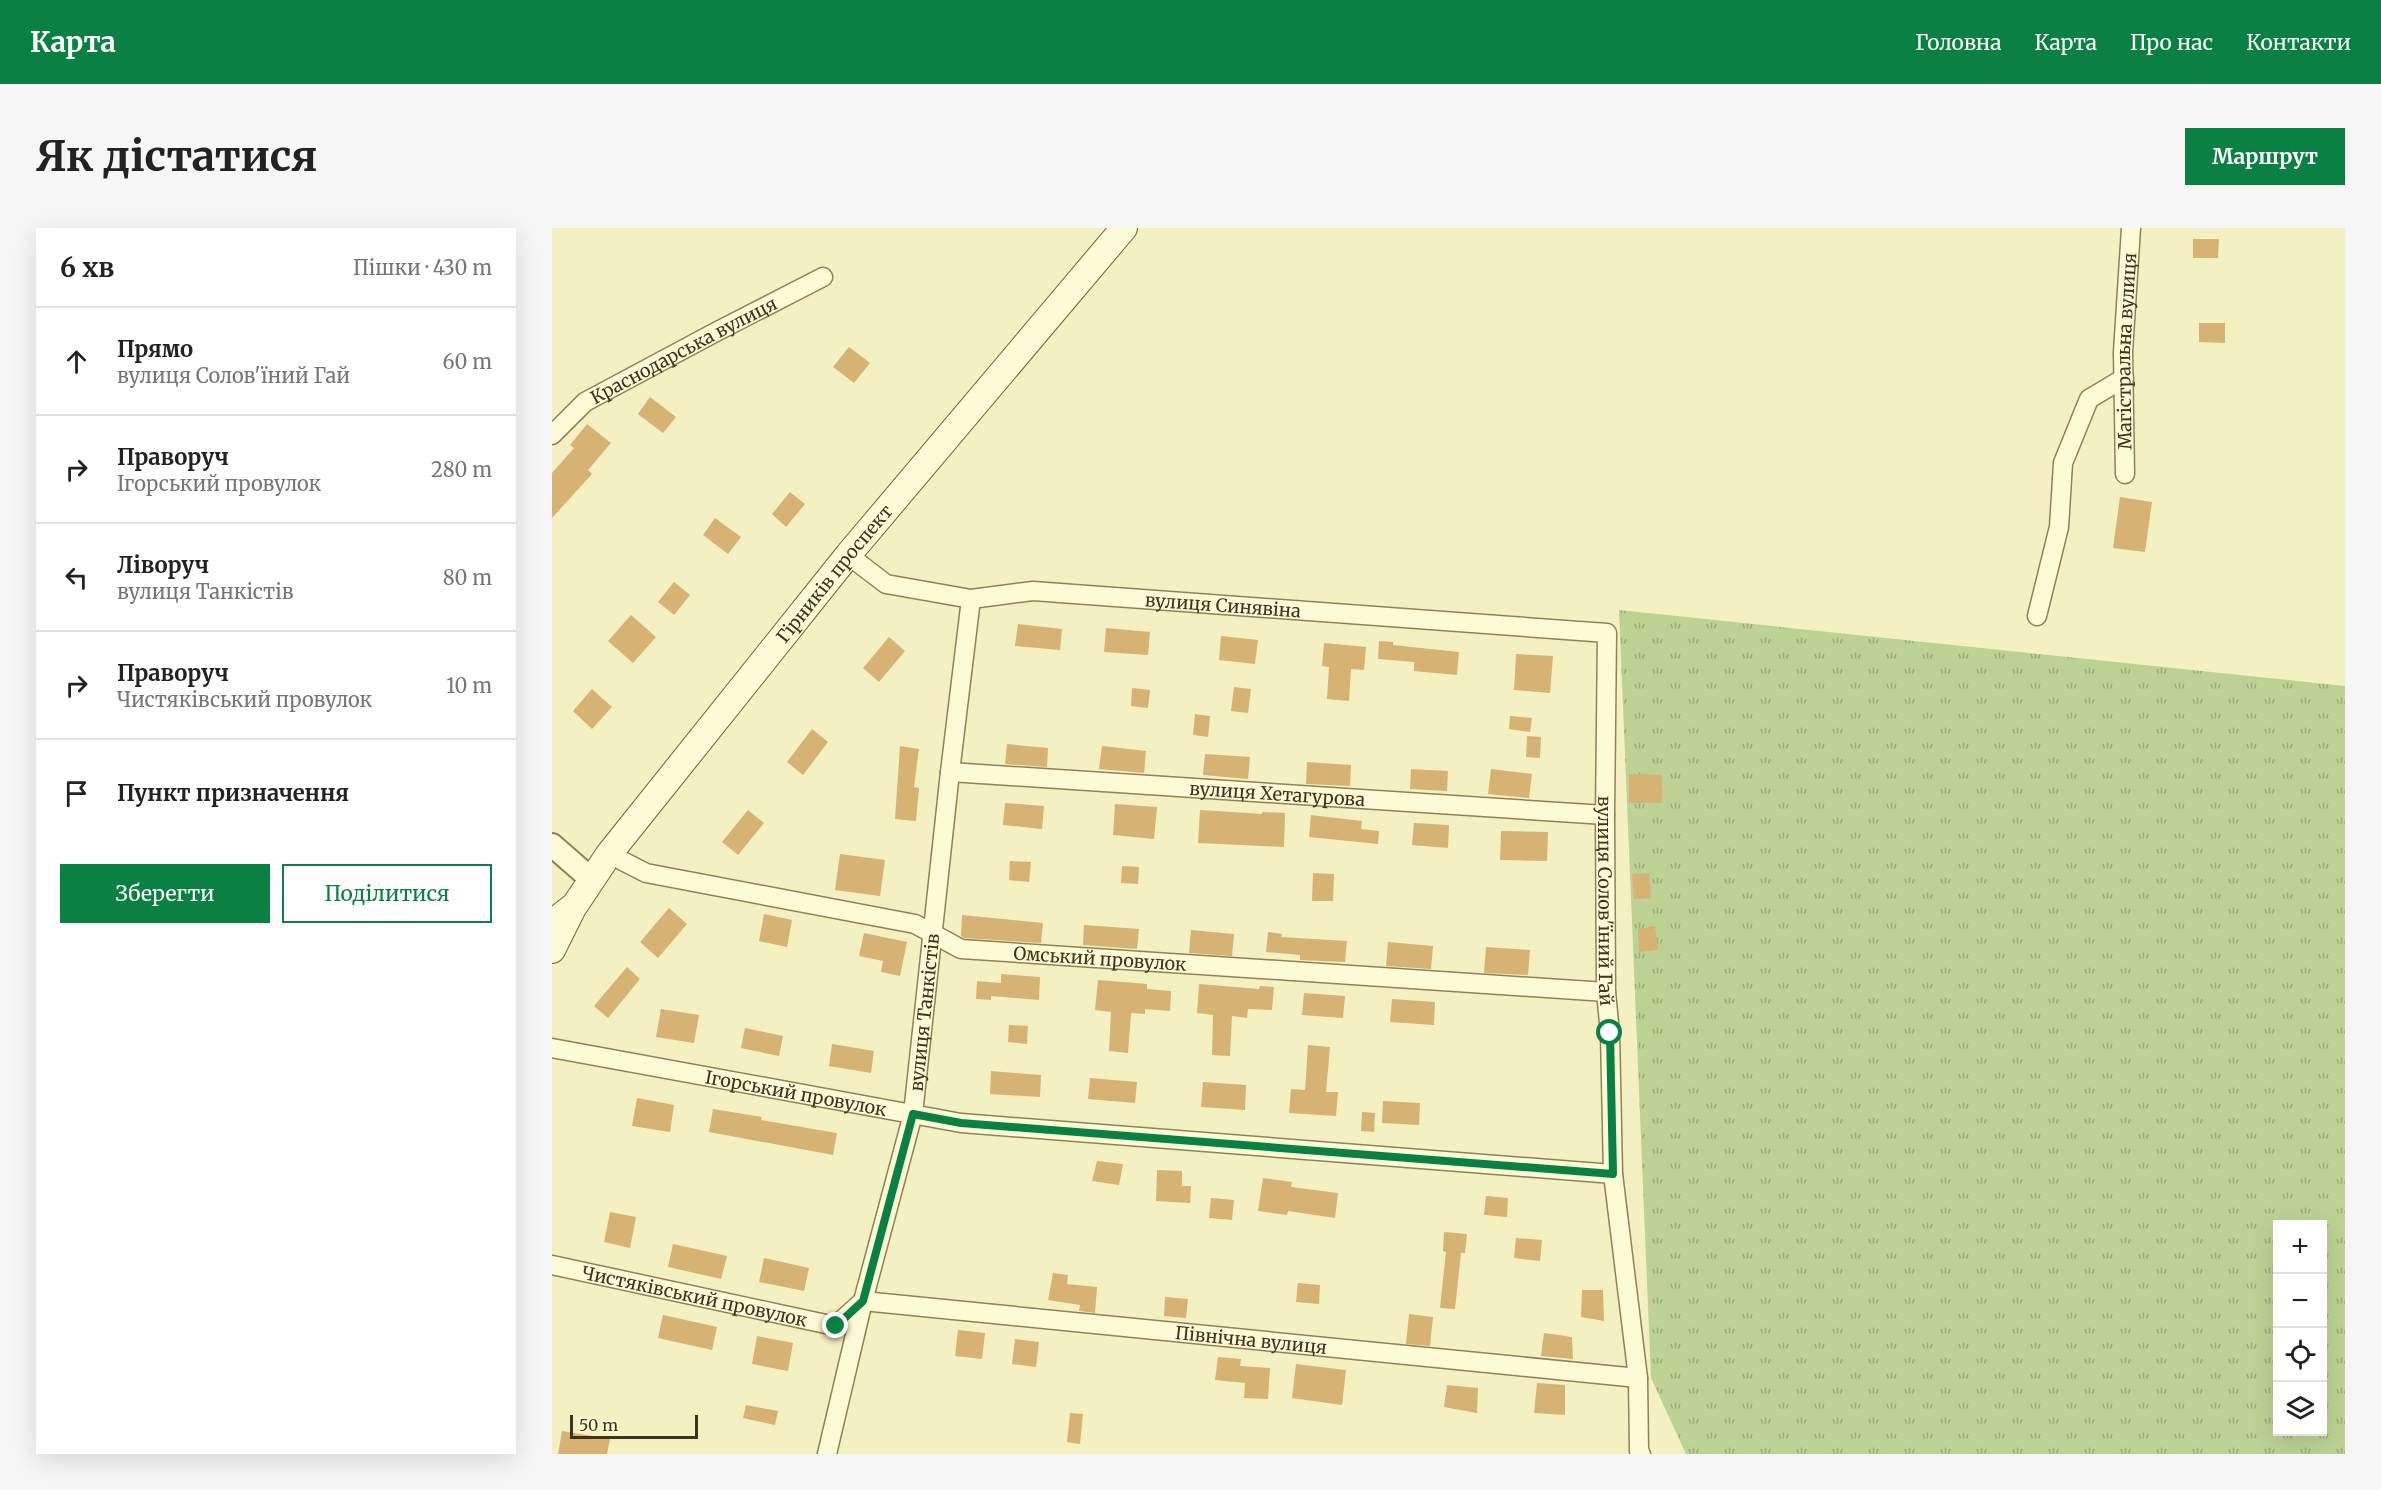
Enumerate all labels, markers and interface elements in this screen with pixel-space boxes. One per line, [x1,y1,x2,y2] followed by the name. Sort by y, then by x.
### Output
[30,24,116,60] text: Карта
[1915,29,2002,56] text: Головна
[2035,29,2097,56] text: Карта
[2130,29,2213,56] text: Про нас
[2246,29,2351,56] text: Контакти
[2185,128,2345,185] button: Маршрут
[36,130,317,182] text: Як дістатися
[60,251,114,284] text: 6 хв
[2111,252,2141,450] street label: Магістральна вулиця
[353,255,492,280] text: Пішки · 430 m
[586,291,781,409] street label: Краснодарська вулиця
[117,335,193,363] text: Прямо
[60,345,93,378] icon: ahead
[442,349,492,374] text: 60 m
[117,363,350,388] text: вулиця Солов'їний Гай
[117,443,229,471] text: Праворуч
[60,453,93,486] icon: right
[431,457,492,482] text: 280 m
[117,471,321,496] text: Ігорський провулок
[771,500,897,647] street label: Гірників проспект
[117,551,209,579] text: Ліворуч
[60,561,93,594] icon: left
[443,565,492,590] text: 80 m
[117,579,293,604] text: вулиця Танкістів
[1144,588,1302,622] street label: вулиця Синявіна
[117,659,229,687] text: Праворуч
[60,669,93,702] icon: right
[446,673,492,698] text: 10 m
[117,687,372,712] text: Чистяківський провулок
[1189,776,1366,811] street label: вулиця Хетагурова
[60,777,93,810] icon: arrive
[117,779,349,807] text: Пункт призначення
[1593,796,1619,1007] street label: вулиця Солов'їний Гай
[60,864,270,923] button: Зберегти
[282,864,492,923] button: Поділитися
[904,932,944,1093] street label: вулиця Танкістів
[1013,941,1188,976] street label: Омський провулок
[1596,1019,1622,1045] route start
[703,1065,889,1121] street label: Ігорський провулок
[2273,1220,2327,1436] map controls
[2273,1220,2327,1274] button: +
[580,1260,810,1331] street label: Чистяківський провулок
[2273,1274,2327,1328] button: −
[822,1312,848,1338] route end
[1174,1321,1328,1359] street label: Північна вулиця
[2273,1328,2327,1382] button: locate
[2273,1382,2327,1436] button: layers
[570,1412,698,1440] scale bar
[579,1415,618,1435] text: 50 m

